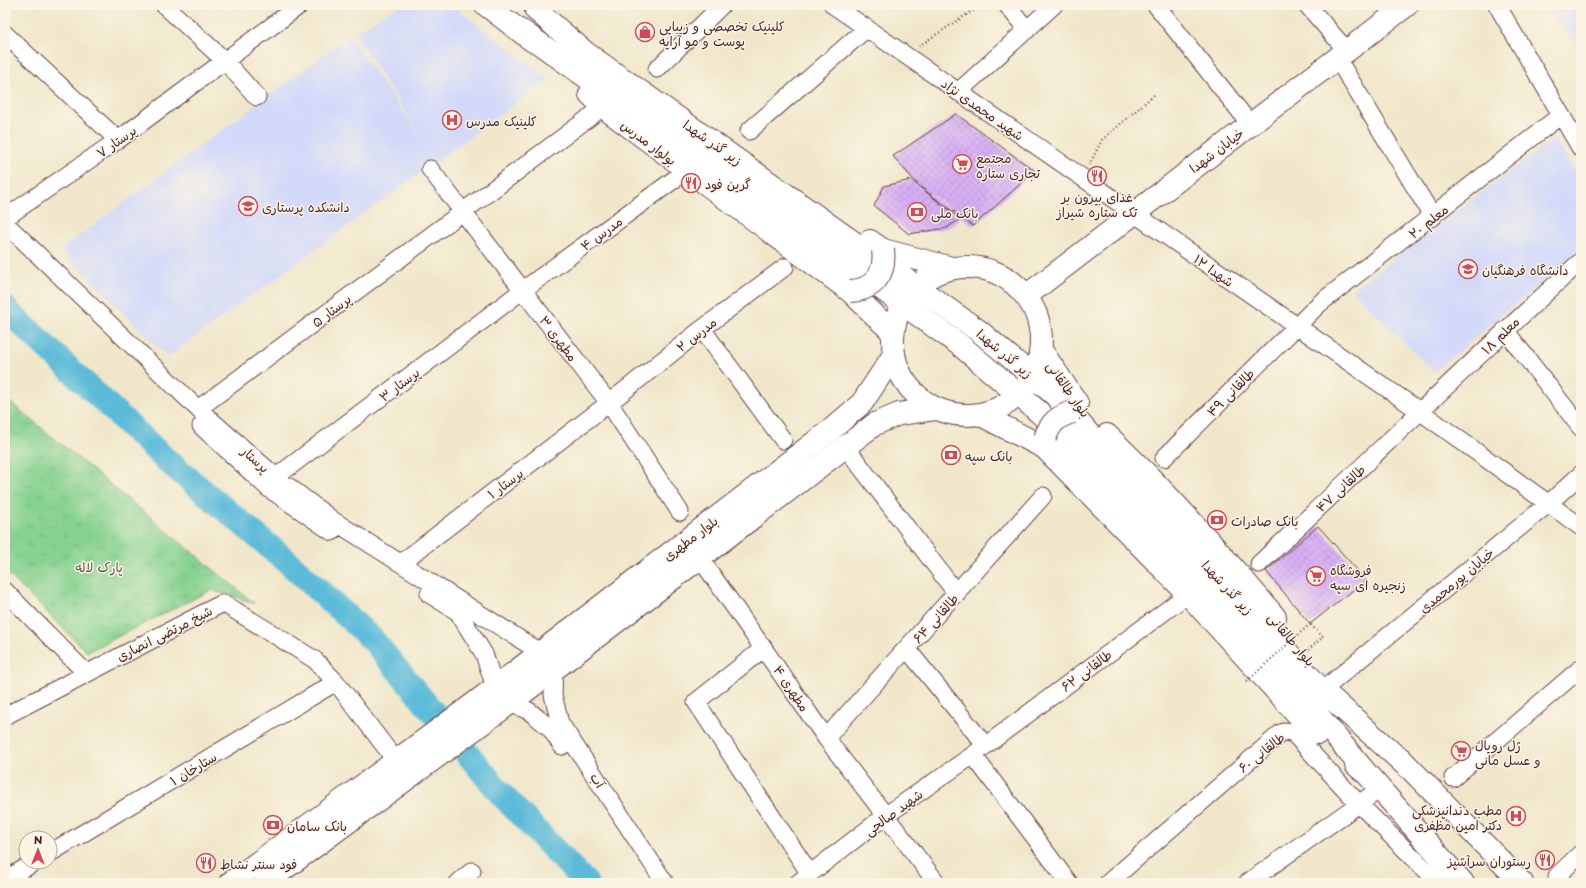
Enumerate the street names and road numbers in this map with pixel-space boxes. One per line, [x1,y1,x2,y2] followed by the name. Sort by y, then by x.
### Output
[938,74,1028,144] street label: شهید محمدی نژاد
[617,115,681,169] street label: بولوار مدرس
[680,115,746,169] street label: زیر گذر شهدا
[92,120,140,162] street label: پرستار ۷
[1185,123,1247,177] street label: خیابان شهدا
[1404,199,1453,244] street label: معلم ۲۰
[576,211,626,255] street label: مدرس ۴
[1190,249,1238,291] street label: ۱۲ شهدا
[307,289,355,331] street label: پرستار ۵
[535,311,583,365] street label: مطهری ۳
[672,312,720,356] street label: مدرس ۲
[1477,312,1525,359] street label: معلم ۱۸
[973,324,1037,382] street label: زیر گذر شهدا
[1042,357,1095,422] street label: بلوار طالقانی
[375,362,423,406] street label: پرستار ۳
[1202,364,1259,421] street label: طالقانی ۴۹
[237,441,274,477] street label: پرستار
[1311,460,1370,517] street label: طالقانی ۴۷
[483,463,527,503] street label: پرستار ۱
[659,511,721,565] street label: بلوار مطهری
[1414,543,1498,617] street label: خیابان پورمحمدی
[1198,556,1258,618] street label: زیر گذر شهدا
[908,589,963,648] street label: طالقانی ۶۴
[113,601,216,666] street label: شیخ مرتضی انصاری
[1263,608,1320,671] street label: بلوار طالقانی
[1057,644,1116,696] street label: طالقانی ۶۲
[770,661,814,715] street label: مطهری ۴
[1234,727,1289,777] street label: طالقانی ۶۰
[166,747,220,789] street label: ستارخان ۱
[586,769,610,792] street label: آب
[860,784,927,841] street label: شهید صالحی

